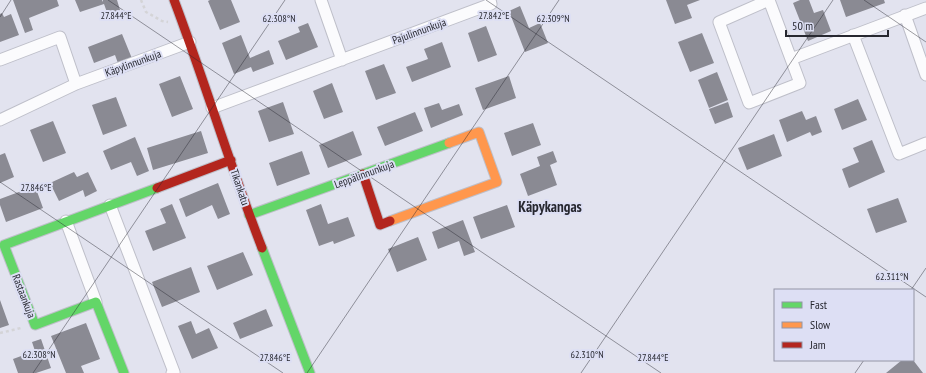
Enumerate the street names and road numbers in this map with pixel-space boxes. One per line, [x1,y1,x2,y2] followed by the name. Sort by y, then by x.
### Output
[390,15,448,47] street label: Pajulinnunkuja
[103,46,163,80] street label: Käpylinnunkuja
[332,157,396,191] street label: Leppälinnunkuja
[227,167,253,207] street label: Tikankatu
[9,272,39,320] street label: Rastaankuja

